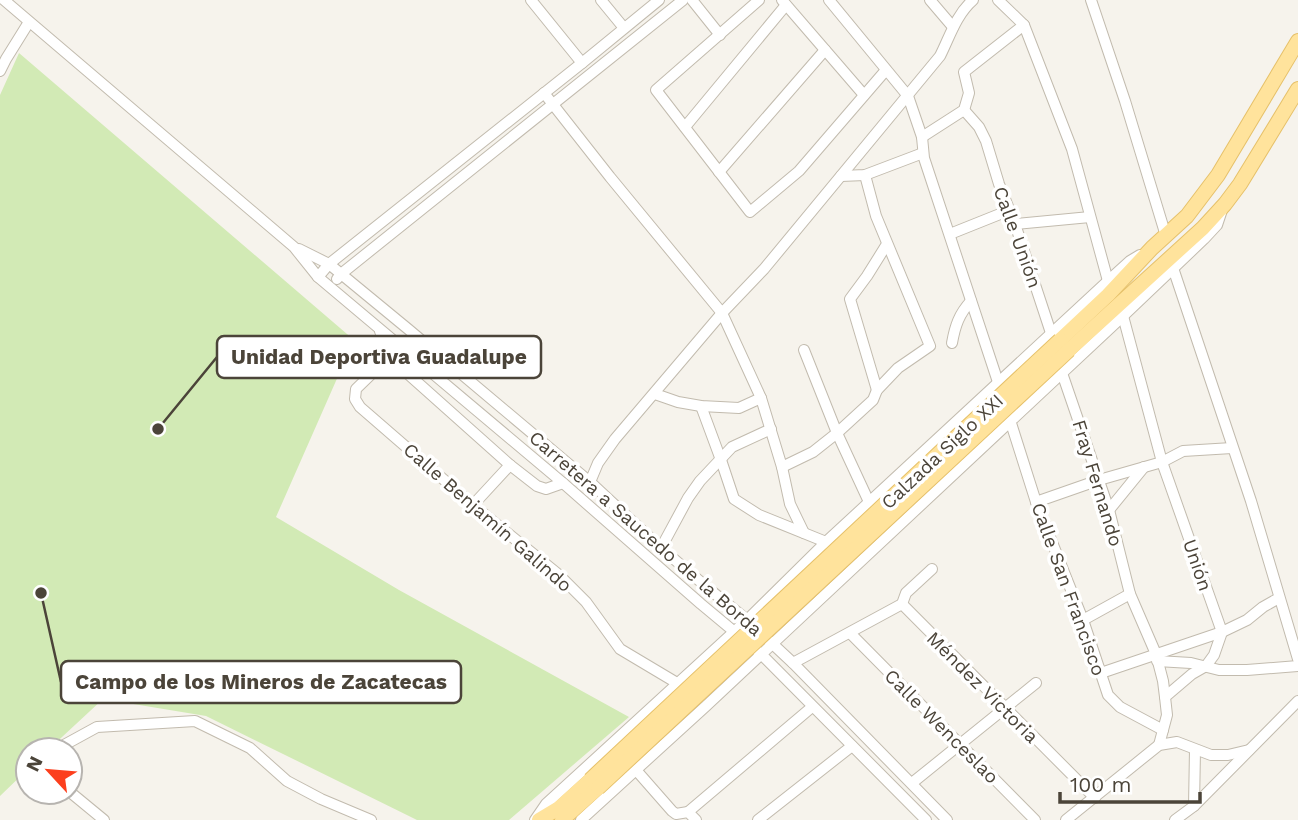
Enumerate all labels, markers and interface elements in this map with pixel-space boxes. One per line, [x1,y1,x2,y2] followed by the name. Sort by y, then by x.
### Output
[989,183,1046,291] street label: Calle Unión
[217,336,541,378] callout: Unidad Deportiva Guadalupe
[231,344,527,369] text: Unidad Deportiva Guadalupe
[877,389,1008,514] street label: Calzada Siglo XXI
[1067,417,1128,549] street label: Fray Fernando
[524,426,767,641] street label: Carretera a Saucedo de la Borda
[399,438,577,597] street label: Calle Benjamín Galindo
[1027,500,1111,679] street label: Calle San Francisco
[1178,536,1217,594] street label: Unión
[922,627,1043,748] street label: Méndez Victoria
[61,661,461,703] callout: Campo de los Mineros de Zacatecas
[880,664,1004,788] street label: Calle Wenceslao
[75,669,447,694] text: Campo de los Mineros de Zacatecas
[14,736,84,806] north arrow
[21,752,48,775] text: N
[1060,760,1200,804] scale bar
[1070,772,1132,797] text: 100 m

